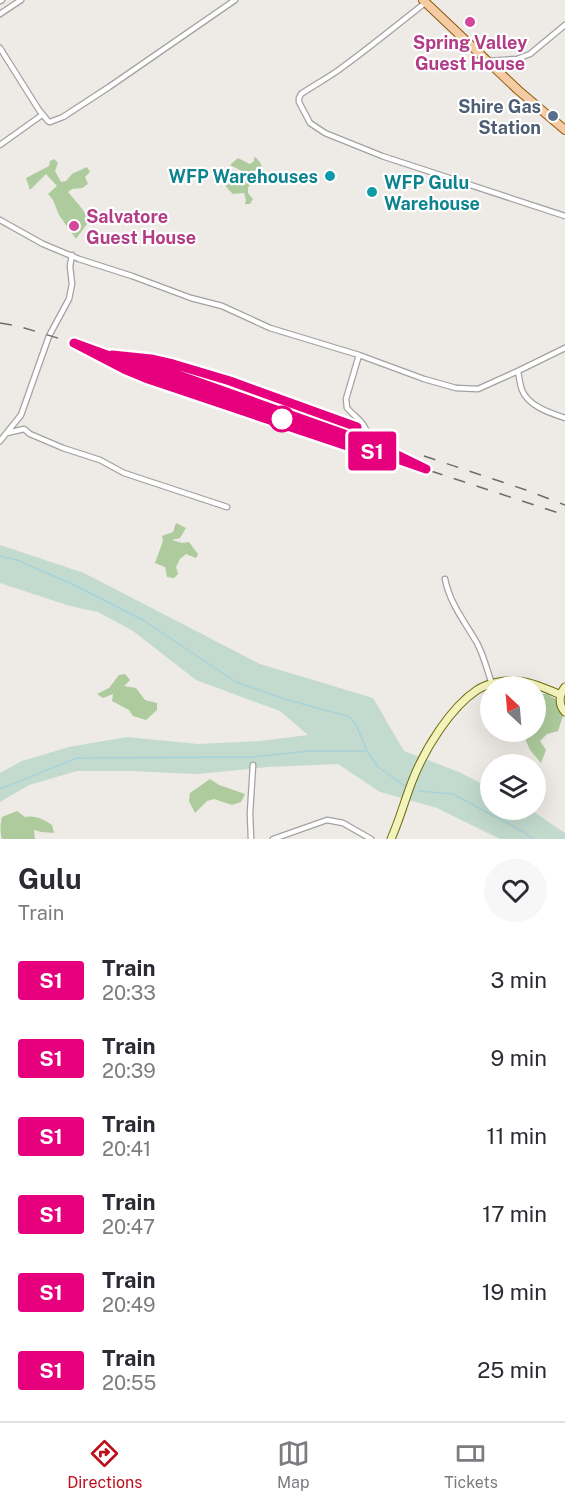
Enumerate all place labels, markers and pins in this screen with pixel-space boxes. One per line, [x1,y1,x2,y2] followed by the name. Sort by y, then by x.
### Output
[463,15,477,29] marker: Spring Valley Guest House
[413,32,527,74] place label: Spring Valley Guest House
[458,96,541,138] place label: Shire Gas Station
[546,109,560,123] marker: Shire Gas Station
[169,166,318,187] place label: WFP Warehouses
[323,169,337,183] marker: WFP Warehouses
[384,172,480,214] place label: WFP Gulu Warehouse
[365,185,379,199] marker: WFP Gulu Warehouse
[86,206,196,248] place label: Salvatore Guest House
[67,219,81,233] marker: Salvatore Guest House
[269,406,295,432] unlabelled marker

